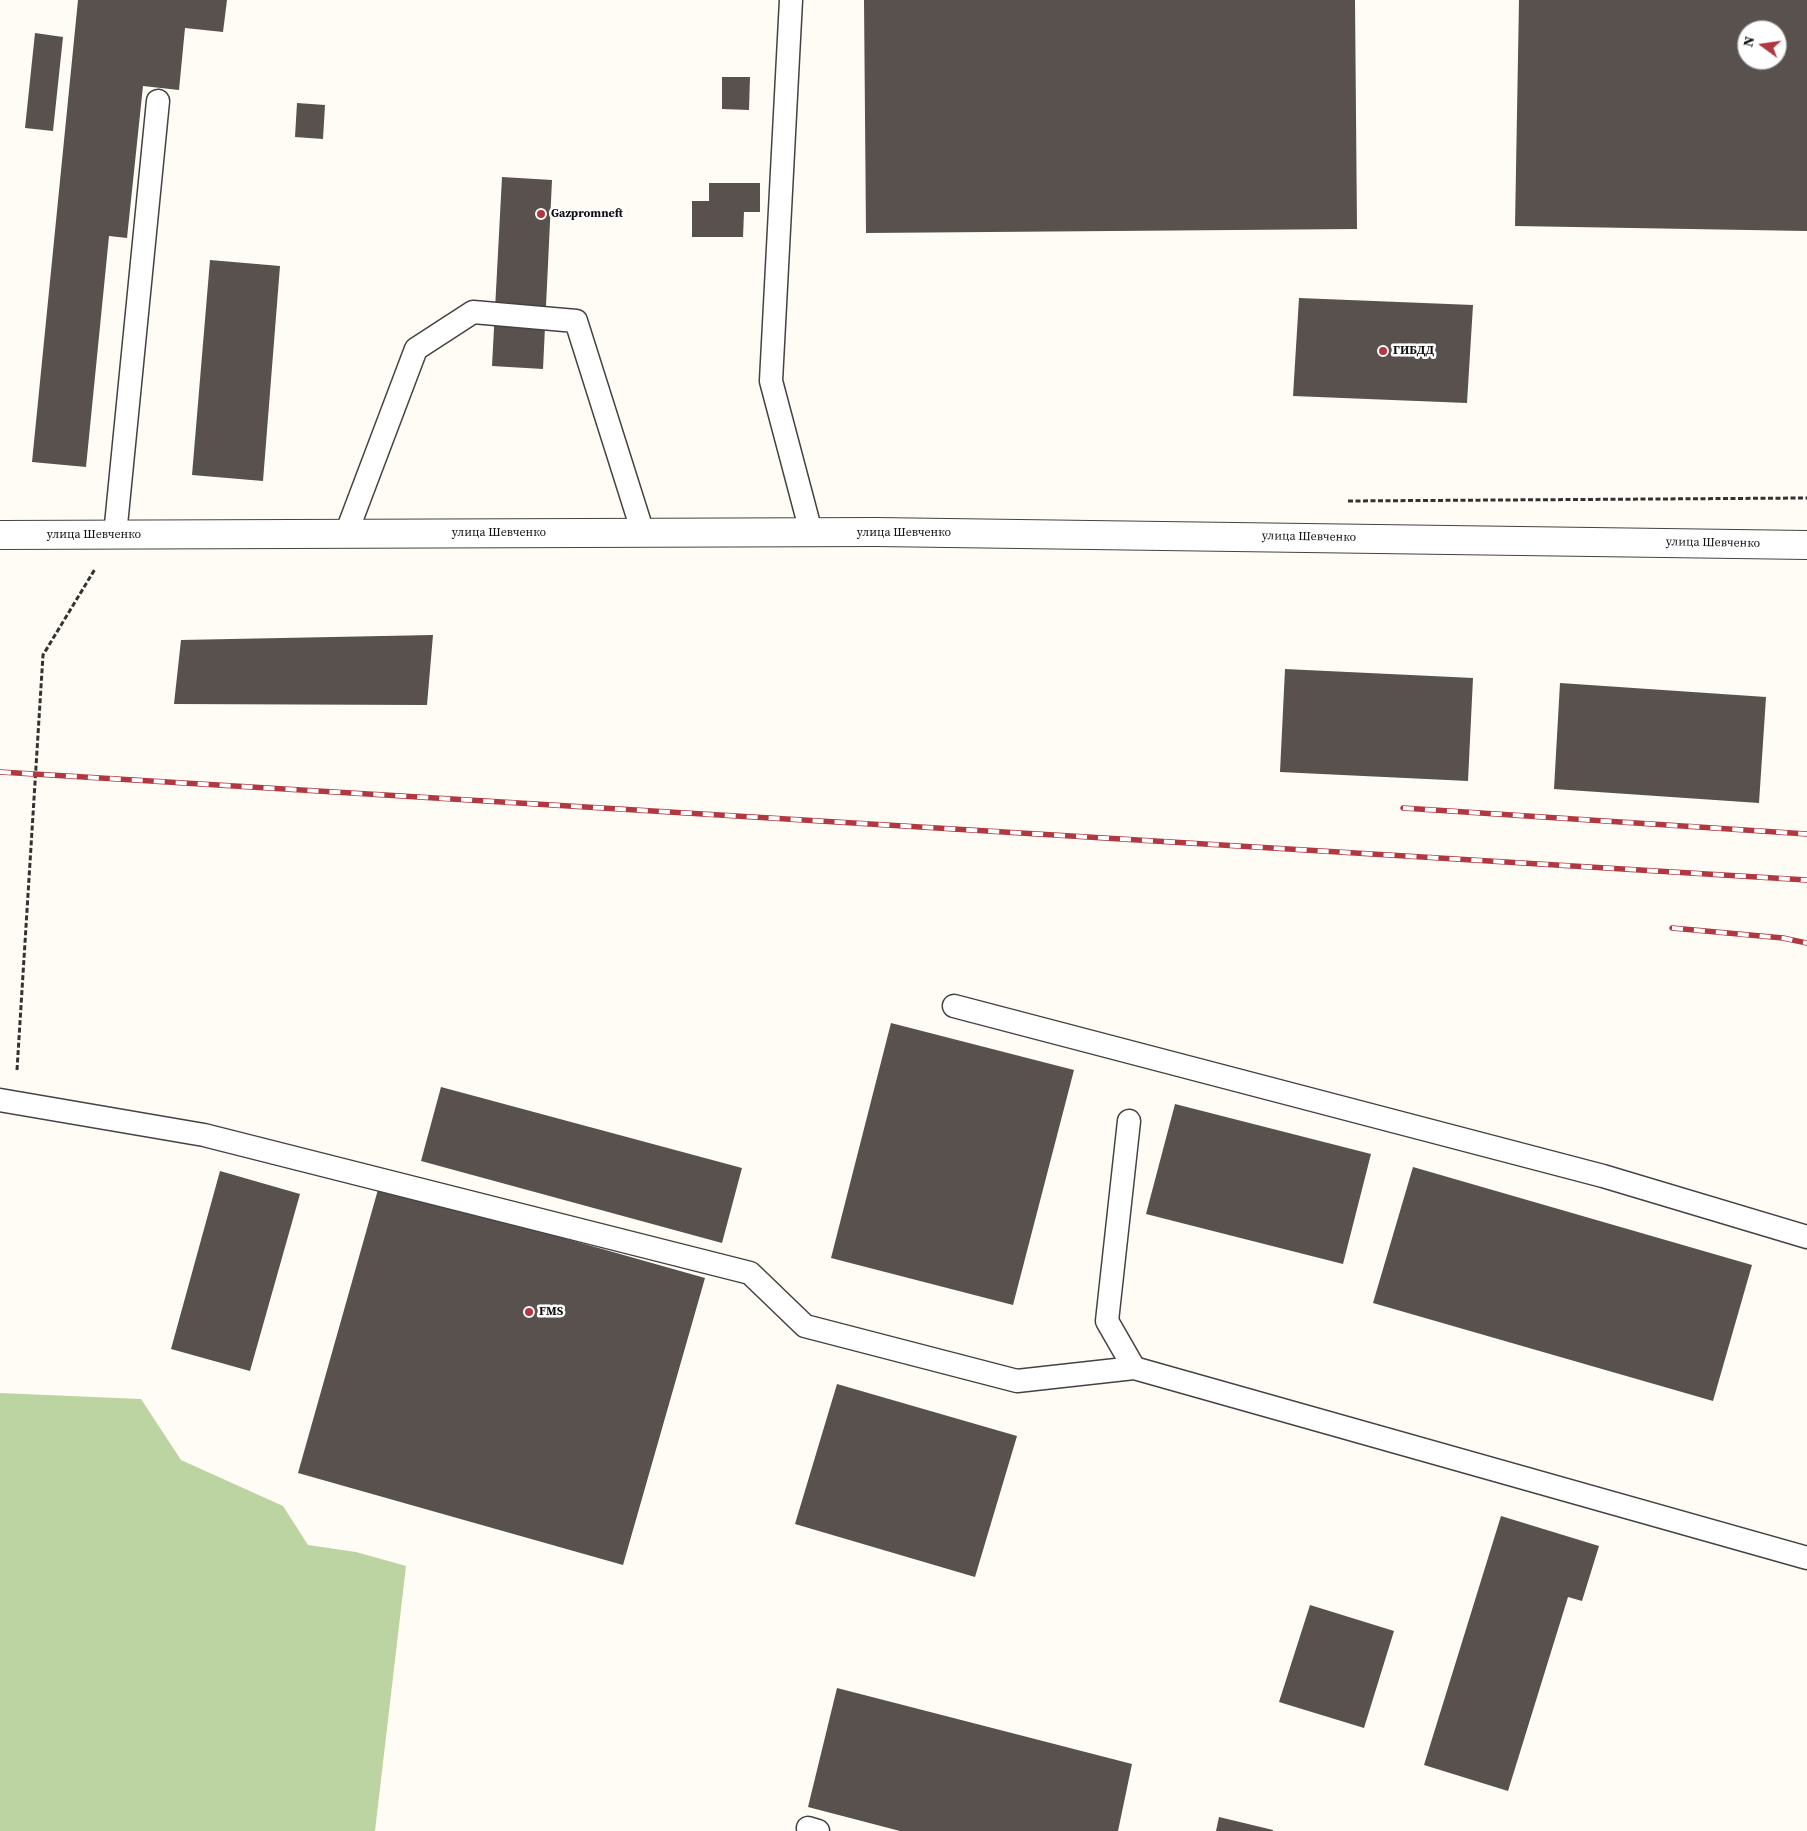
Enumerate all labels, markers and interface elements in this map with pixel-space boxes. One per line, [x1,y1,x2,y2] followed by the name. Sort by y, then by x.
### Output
[1737,20,1787,70] north arrow
[1737,34,1759,49] text: N
[551,207,623,221] place label: Gazpromneft
[535,208,547,220] marker: Gazpromneft
[1393,344,1434,358] place label: ГИБДД
[1377,345,1389,357] marker: ГИБДД
[452,526,546,540] street label: улица Шевченко
[857,526,951,540] street label: улица Шевченко
[47,528,141,542] street label: улица Шевченко
[1262,529,1356,545] street label: улица Шевченко
[1666,535,1760,551] street label: улица Шевченко
[539,1305,563,1319] place label: FMS
[523,1306,535,1318] marker: FMS

